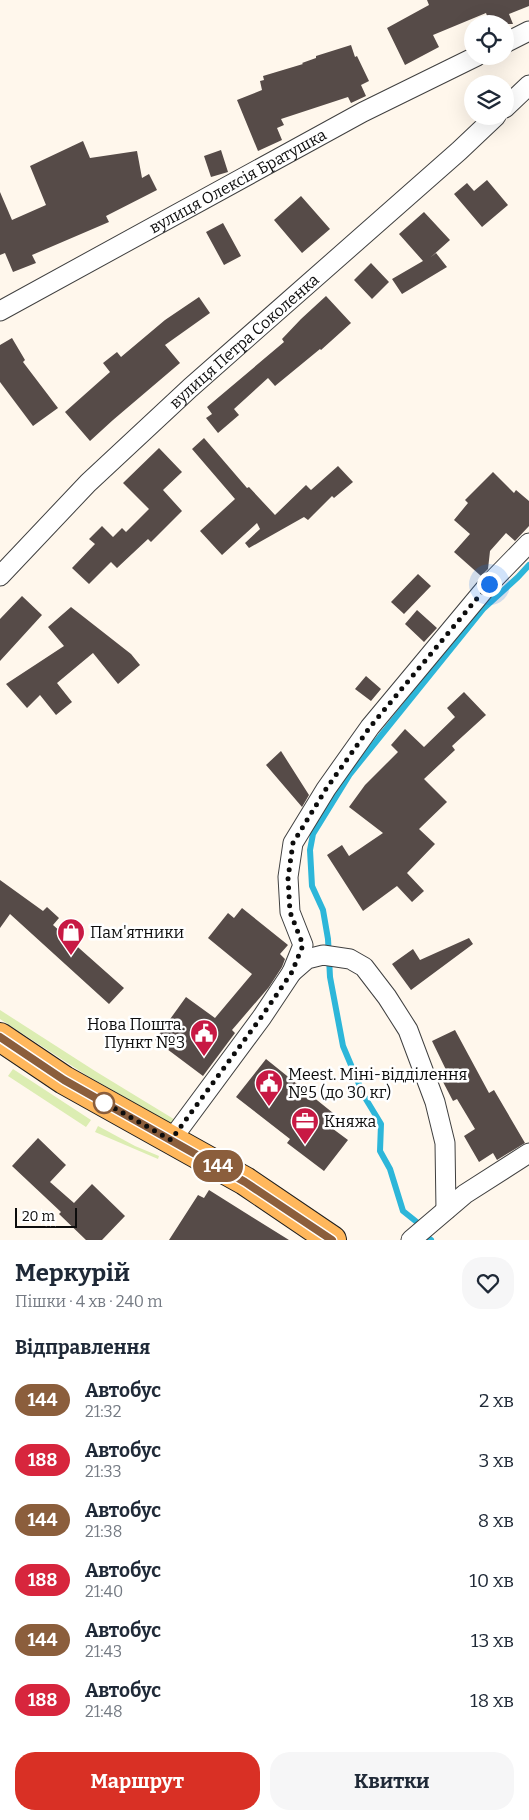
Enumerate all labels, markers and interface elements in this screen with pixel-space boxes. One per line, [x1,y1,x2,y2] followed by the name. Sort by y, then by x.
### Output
[464,15,514,125] map controls
[464,15,514,65] button: locate
[464,75,514,125] button: layers
[146,124,330,237] street label: вулиця Олексія Братушка
[165,269,323,412] street label: вулиця Петра Соколенка
[477,572,502,597] your location
[56,917,86,956] shop icon: Пам'ятники
[90,923,184,942] place label: Пам'ятники
[87,1015,185,1052] place label: Нова Пошта. Пункт №3
[189,1018,219,1057] public building icon: Нова Пошта. Пункт №3
[288,1065,468,1102] place label: Meest. Міні-відділення №5 (до 30 кг)
[254,1068,284,1107] public building icon: Meest. Міні-відділення №5 (до 30 кг)
[93,1092,115,1114] unlabelled marker
[290,1106,320,1145] office icon: Княжа
[324,1112,377,1131] place label: Княжа
[189,1150,247,1182] line badge: 144
[203,1155,233,1177] text: 144
[15,1205,78,1228] scale bar
[22,1208,55,1225] text: 20 m
[462,1257,514,1309] button: heart
[15,1259,130,1287] text: Меркурій
[15,1292,163,1311] text: Пішки · 4 хв · 240 m
[15,1336,150,1359] text: Відправлення
[85,1379,161,1402] text: Автобус
[28,1389,57,1411] text: 144
[479,1389,514,1412] text: 2 хв
[85,1402,121,1421] text: 21:32
[85,1439,161,1462] text: Автобус
[28,1449,57,1471] text: 188
[478,1449,514,1472] text: 3 хв
[85,1462,122,1481] text: 21:33
[85,1499,161,1522] text: Автобус
[28,1509,57,1531] text: 144
[478,1509,514,1532] text: 8 хв
[85,1522,122,1541] text: 21:38
[85,1559,161,1582] text: Автобус
[28,1569,57,1591] text: 188
[469,1569,514,1592] text: 10 хв
[85,1582,123,1601] text: 21:40
[85,1619,161,1642] text: Автобус
[28,1629,57,1651] text: 144
[471,1629,514,1652] text: 13 хв
[85,1642,122,1661] text: 21:43
[85,1679,161,1702] text: Автобус
[28,1689,57,1711] text: 188
[470,1689,514,1712] text: 18 хв
[85,1702,123,1721] text: 21:48
[15,1752,260,1810] button: Маршрут
[270,1752,514,1810] button: Квитки

